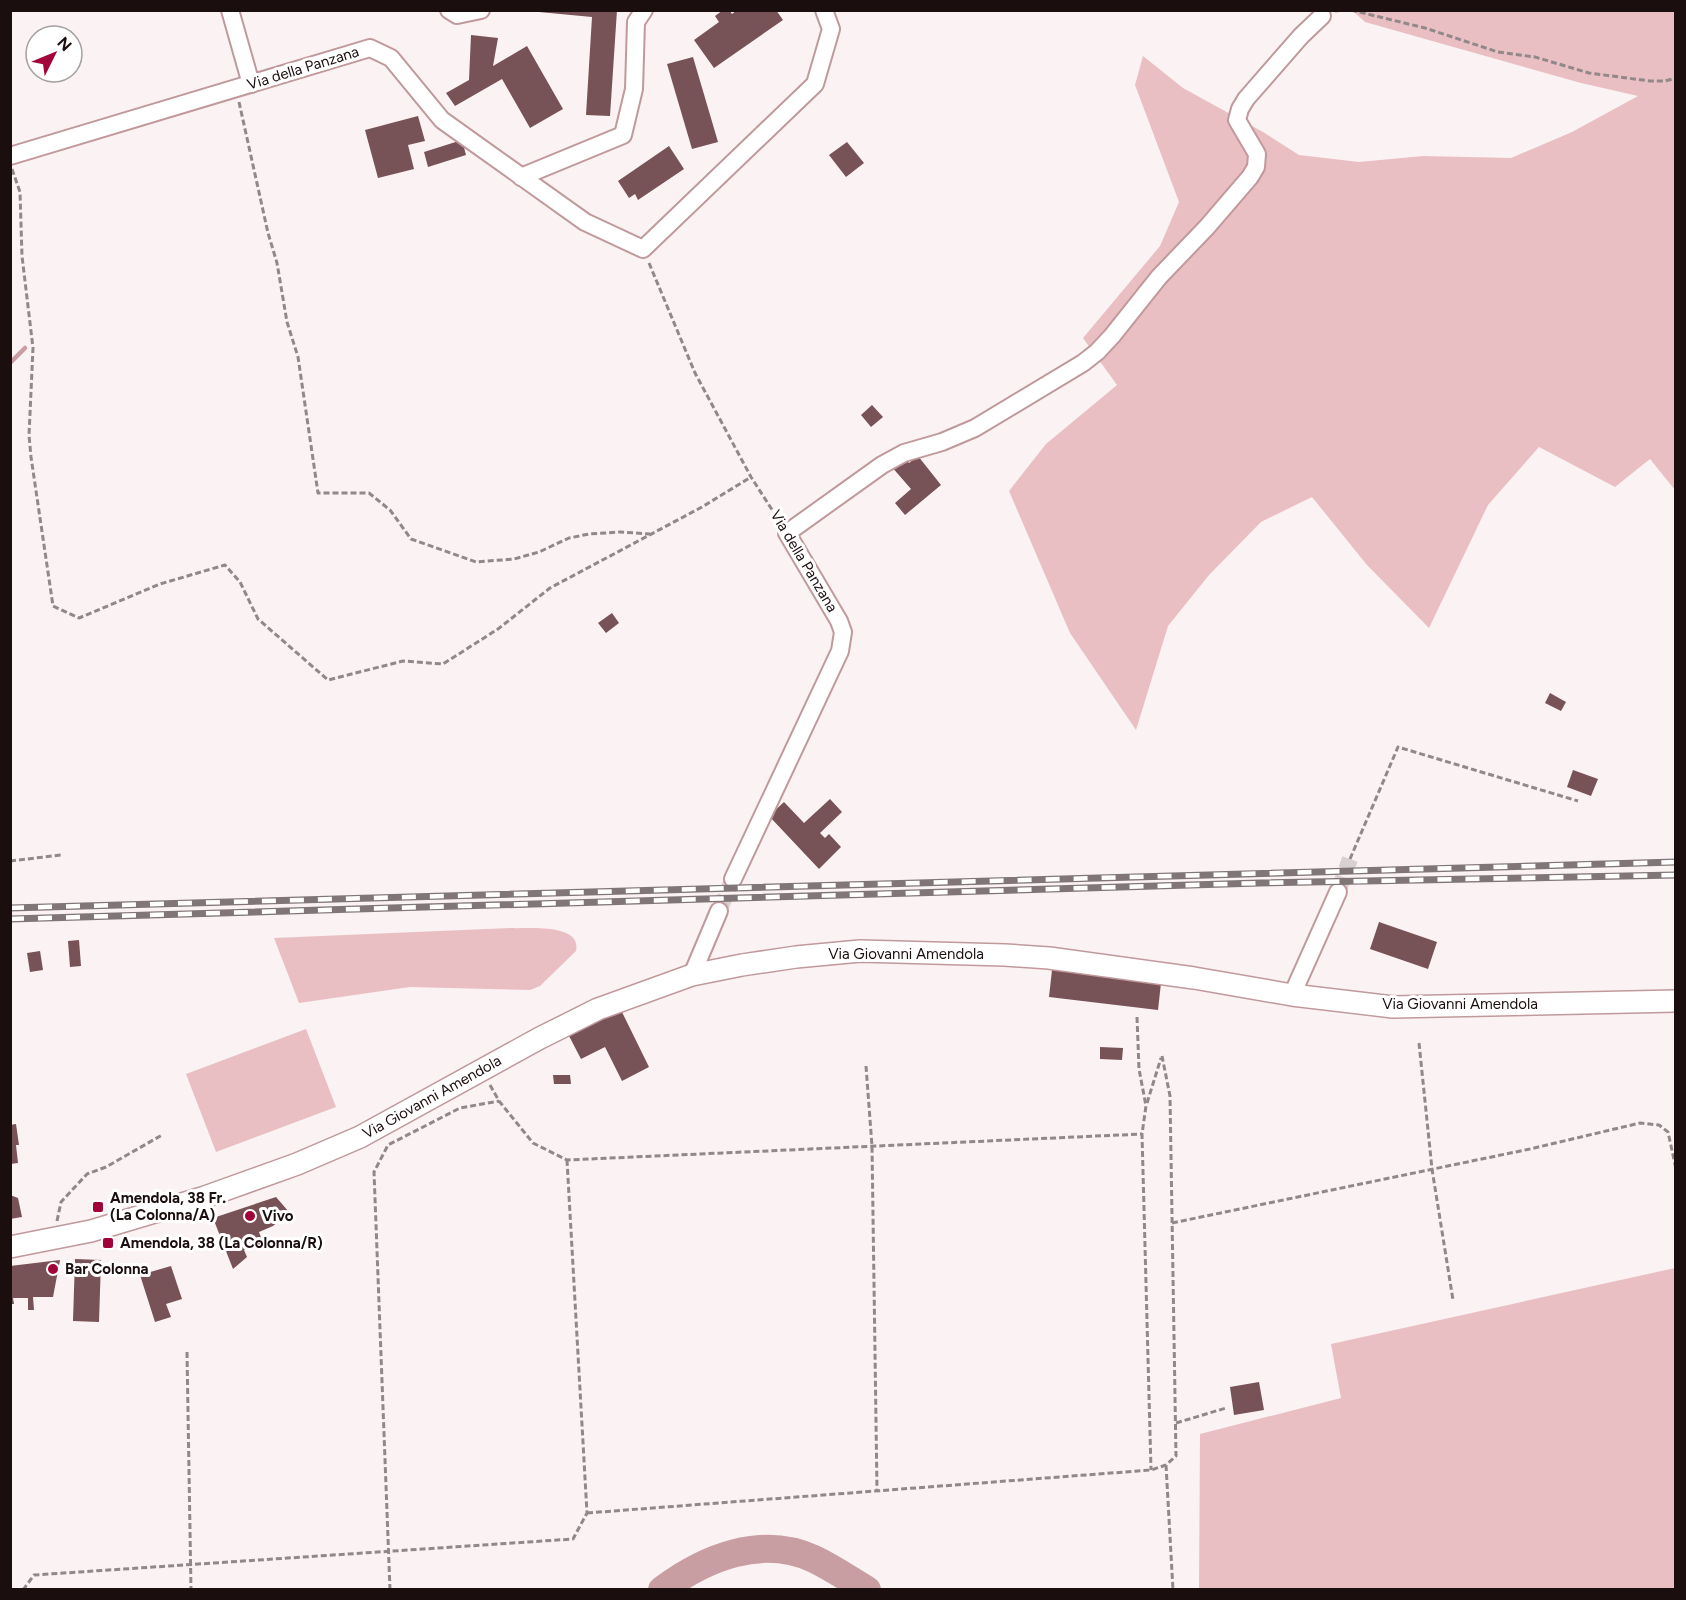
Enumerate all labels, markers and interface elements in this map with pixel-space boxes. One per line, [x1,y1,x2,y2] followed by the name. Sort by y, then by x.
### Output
[24,24,84,84] north arrow
[53,33,76,55] text: N
[245,42,361,94] street label: Via della Panzana
[766,507,842,615] street label: Via della Panzana
[828,945,984,963] street label: Via Giovanni Amendola
[1382,995,1538,1013] street label: Via Giovanni Amendola
[360,1051,504,1143] street label: Via Giovanni Amendola
[110,1189,226,1224] place label: Amendola, 38 Fr. (La Colonna/A)
[91,1200,105,1214] marker: Amendola, 38 Fr. (La Colonna/A)
[262,1207,294,1225] place label: Vivo
[243,1209,257,1223] marker: Vivo
[120,1234,323,1252] place label: Amendola, 38 (La Colonna/R)
[101,1236,115,1250] marker: Amendola, 38 (La Colonna/R)
[65,1260,148,1278] place label: Bar Colonna
[46,1262,60,1276] marker: Bar Colonna

